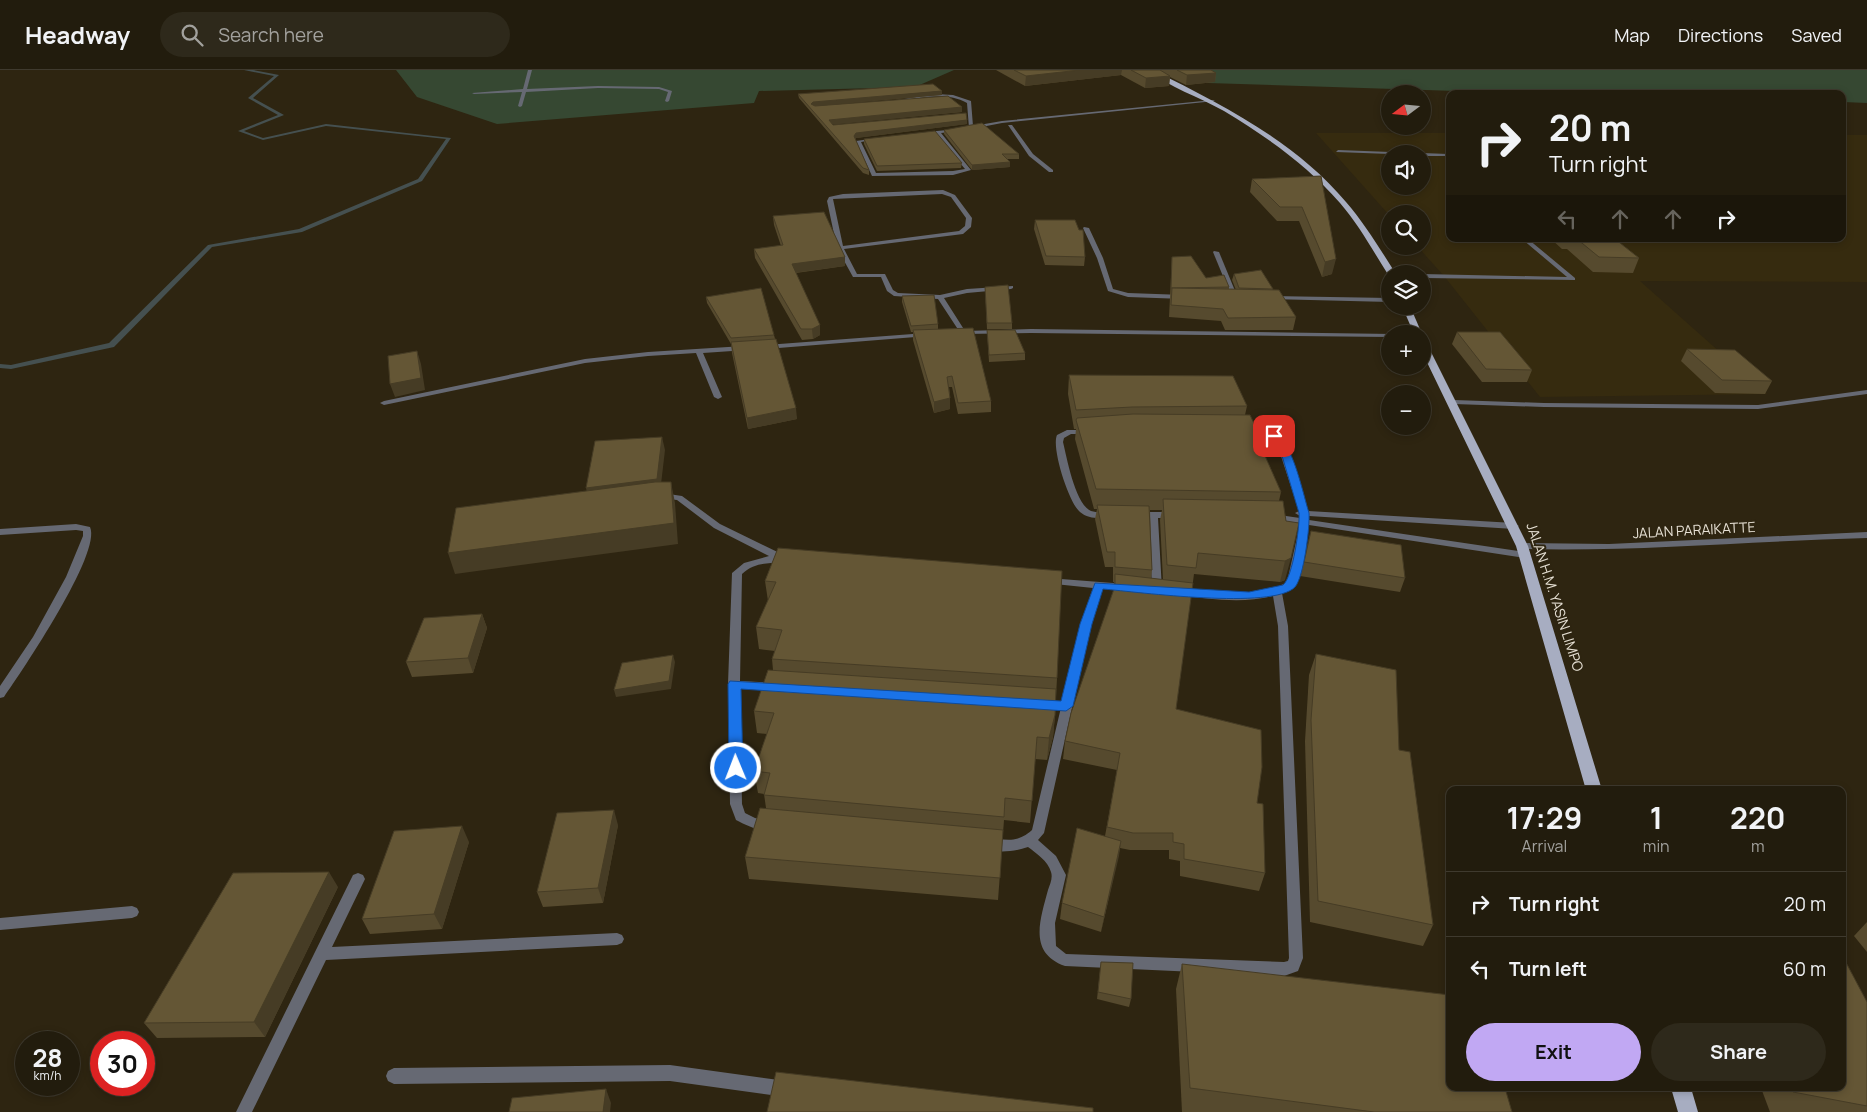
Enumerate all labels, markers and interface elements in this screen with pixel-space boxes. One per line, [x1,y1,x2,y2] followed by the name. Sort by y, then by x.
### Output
[160,12,510,57] search box
[25,18,130,51] text: Headway
[178,21,206,49] icon: search
[218,22,324,48] text: Search here
[1614,23,1650,47] text: Map
[1678,23,1763,47] text: Directions
[1791,23,1842,47] text: Saved
[1381,85,1431,135] north arrow
[1381,85,1431,435] map controls
[1549,104,1631,152] text: 20 m
[1466,110,1531,175] icon: right
[1381,145,1431,195] button: sound
[1549,149,1647,179] text: Turn right
[1381,205,1431,255] button: search
[1553,205,1581,233] icon: left
[1606,205,1634,233] icon: ahead
[1659,205,1687,233] icon: ahead
[1712,205,1740,233] icon: right
[1381,265,1431,315] button: layers
[1381,325,1431,375] button: +
[1381,385,1431,435] button: −
[1253,415,1295,457] pin
[1260,422,1288,450] icon: arrive
[1632,517,1756,542] street label: JALAN PARAIKATTE
[1522,520,1588,674] street label: JALAN H.M. YASIN LIMPO
[709,741,761,793] position arrow
[1506,797,1582,838] text: 17:29
[1650,797,1663,838] text: 1
[1730,797,1786,838] text: 220
[1522,835,1567,857] text: Arrival
[1643,835,1670,857] text: min
[1751,835,1765,857] text: m
[1466,890,1494,918] icon: right
[1509,891,1599,917] text: Turn right
[1784,891,1826,917] text: 20 m
[1466,955,1494,983] icon: left
[1509,956,1587,982] text: Turn left
[1783,956,1826,982] text: 60 m
[1466,1023,1641,1081] button: Exit
[1651,1023,1826,1081] button: Share
[90,1031,155,1096] speed limit sign: 30
[32,1040,63,1075] text: 28
[34,1067,61,1084] text: km/h

